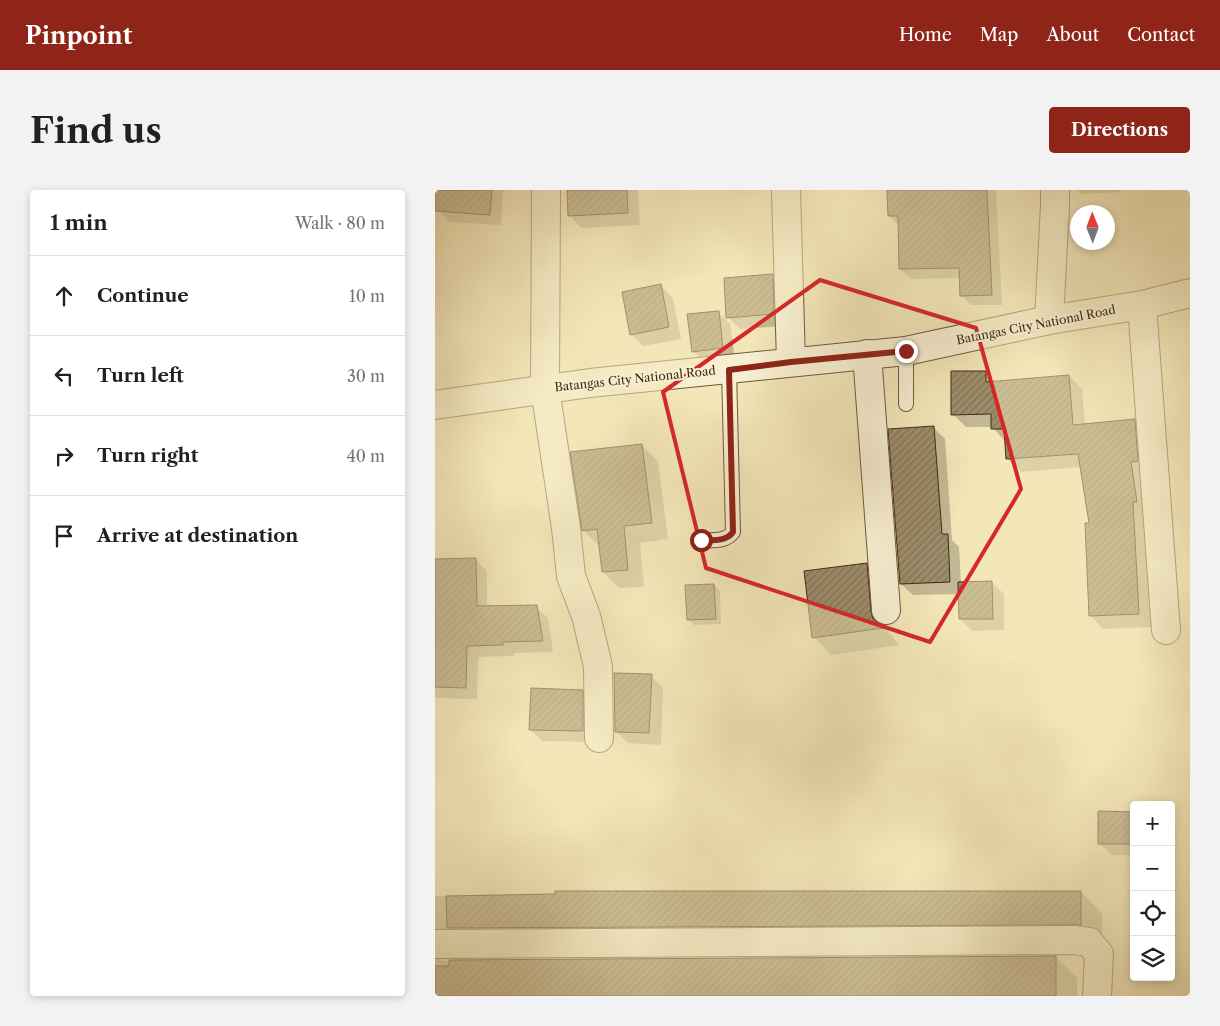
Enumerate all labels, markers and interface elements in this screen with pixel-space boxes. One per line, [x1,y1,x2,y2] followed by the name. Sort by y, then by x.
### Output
[25,21,132,50] text: Pinpoint
[899,24,952,46] text: Home
[980,24,1018,46] text: Map
[1046,24,1099,46] text: About
[1127,24,1195,46] text: Contact
[1049,107,1190,153] button: Directions
[30,109,162,152] text: Find us
[1070,205,1115,250] north arrow
[50,210,108,235] text: 1 min
[295,213,385,233] text: Walk · 80 m
[50,282,78,310] icon: ahead
[97,284,189,307] text: Continue
[349,286,385,306] text: 10 m
[955,302,1118,347] street label: Batangas City National Road
[895,340,918,363] route end
[50,362,78,390] icon: left
[554,363,717,394] street label: Batangas City National Road
[97,364,184,387] text: Turn left
[347,366,385,386] text: 30 m
[50,442,78,470] icon: right
[97,444,198,467] text: Turn right
[346,446,385,466] text: 40 m
[50,522,78,550] icon: arrive
[97,524,298,547] text: Arrive at destination
[690,529,713,552] route start
[1130,801,1175,981] map controls
[1130,801,1175,846] button: +
[1130,846,1175,891] button: −
[1130,891,1175,936] button: locate
[1130,936,1175,981] button: layers

